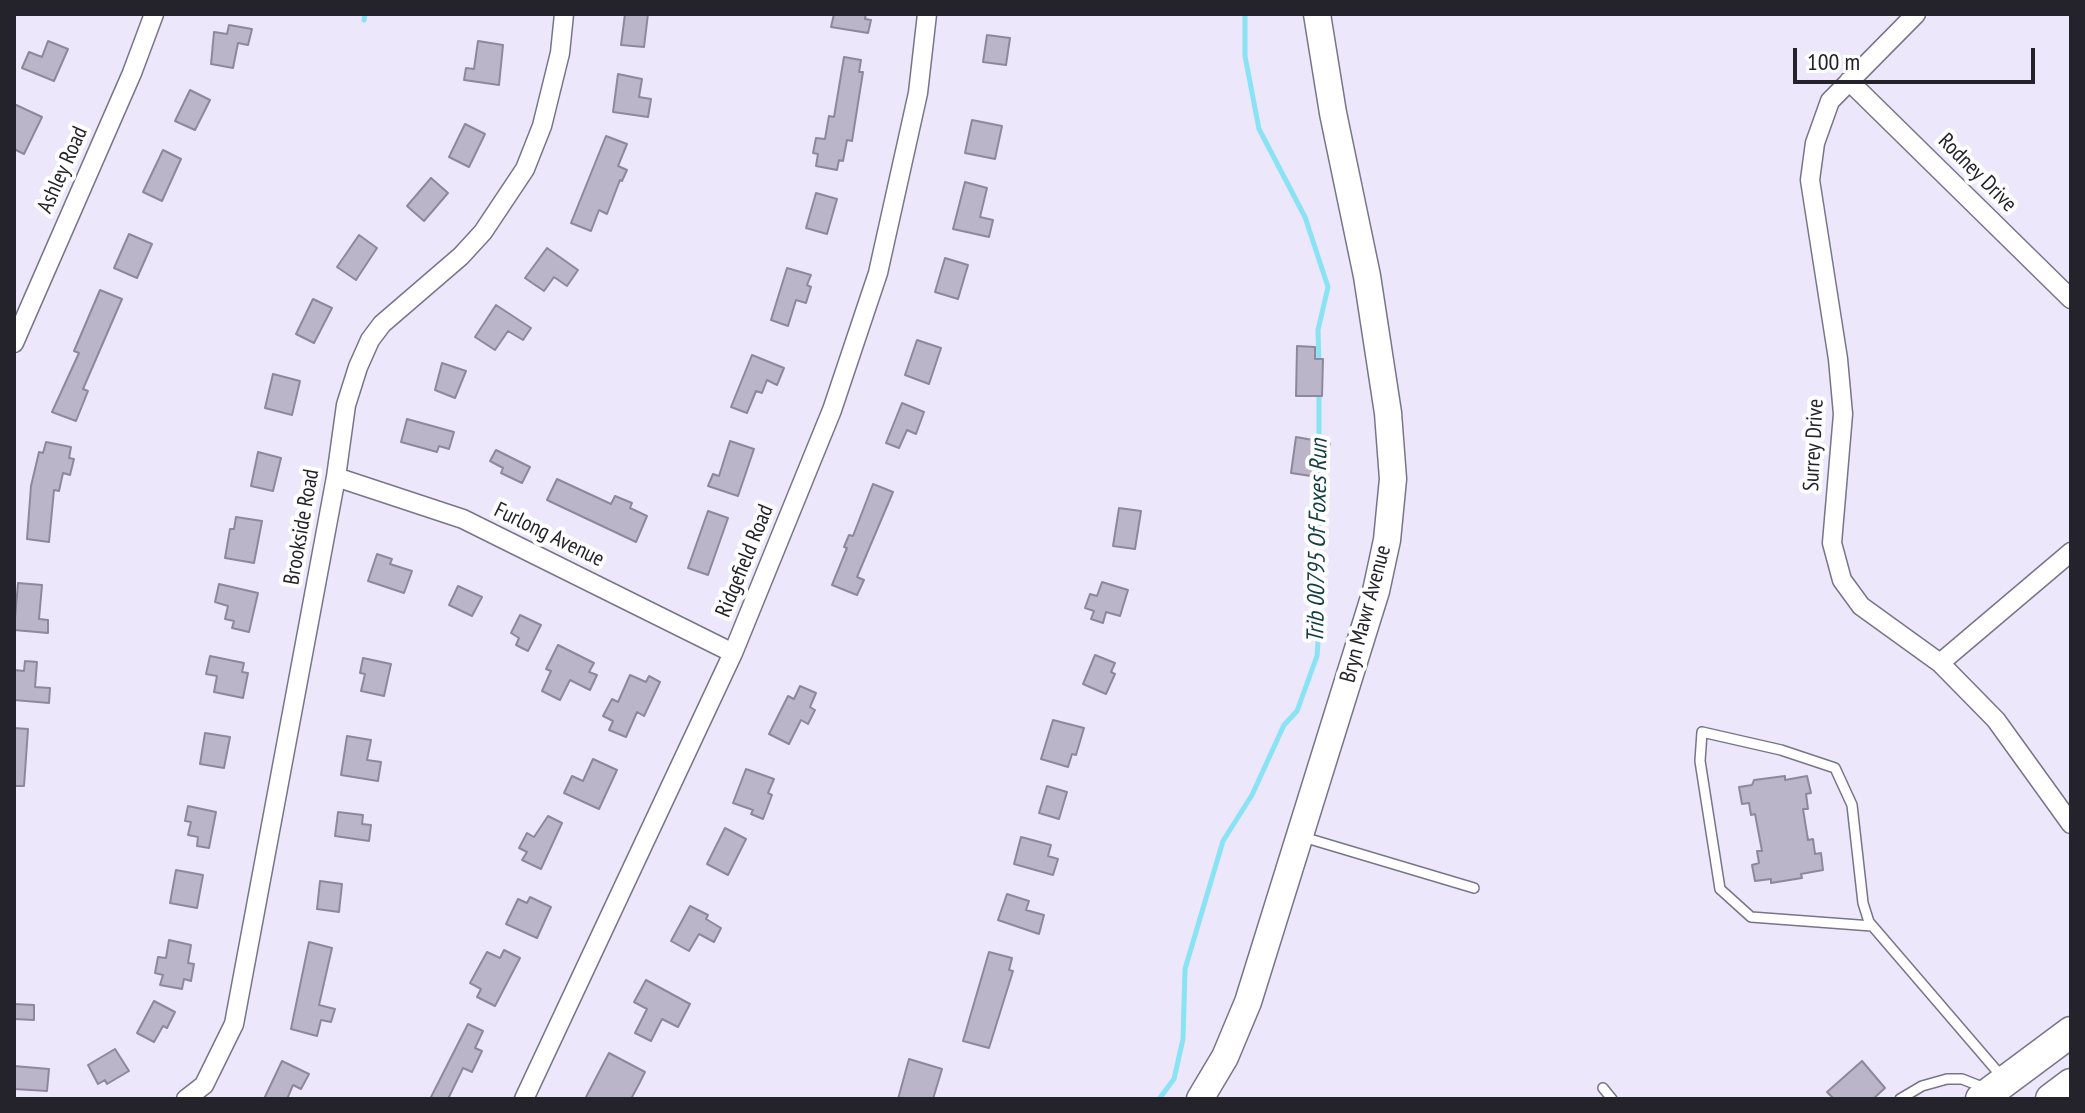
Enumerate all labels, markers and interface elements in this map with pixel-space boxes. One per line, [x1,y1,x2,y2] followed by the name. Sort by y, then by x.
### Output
[1797,32,2039,82] scale bar
[1807,46,1860,77] text: 100 m
[32,123,94,217] street label: Ashley Road
[1932,128,2022,218] street label: Rodney Drive
[1798,398,1830,492] street label: Surrey Drive
[1302,439,1334,643] water label: Trib 00795 Of Foxes Run
[279,467,325,587] street label: Brookside Road
[490,497,608,573] street label: Furlong Avenue
[710,501,780,621] street label: Ridgefield Road
[1335,542,1397,686] street label: Bryn Mawr Avenue

